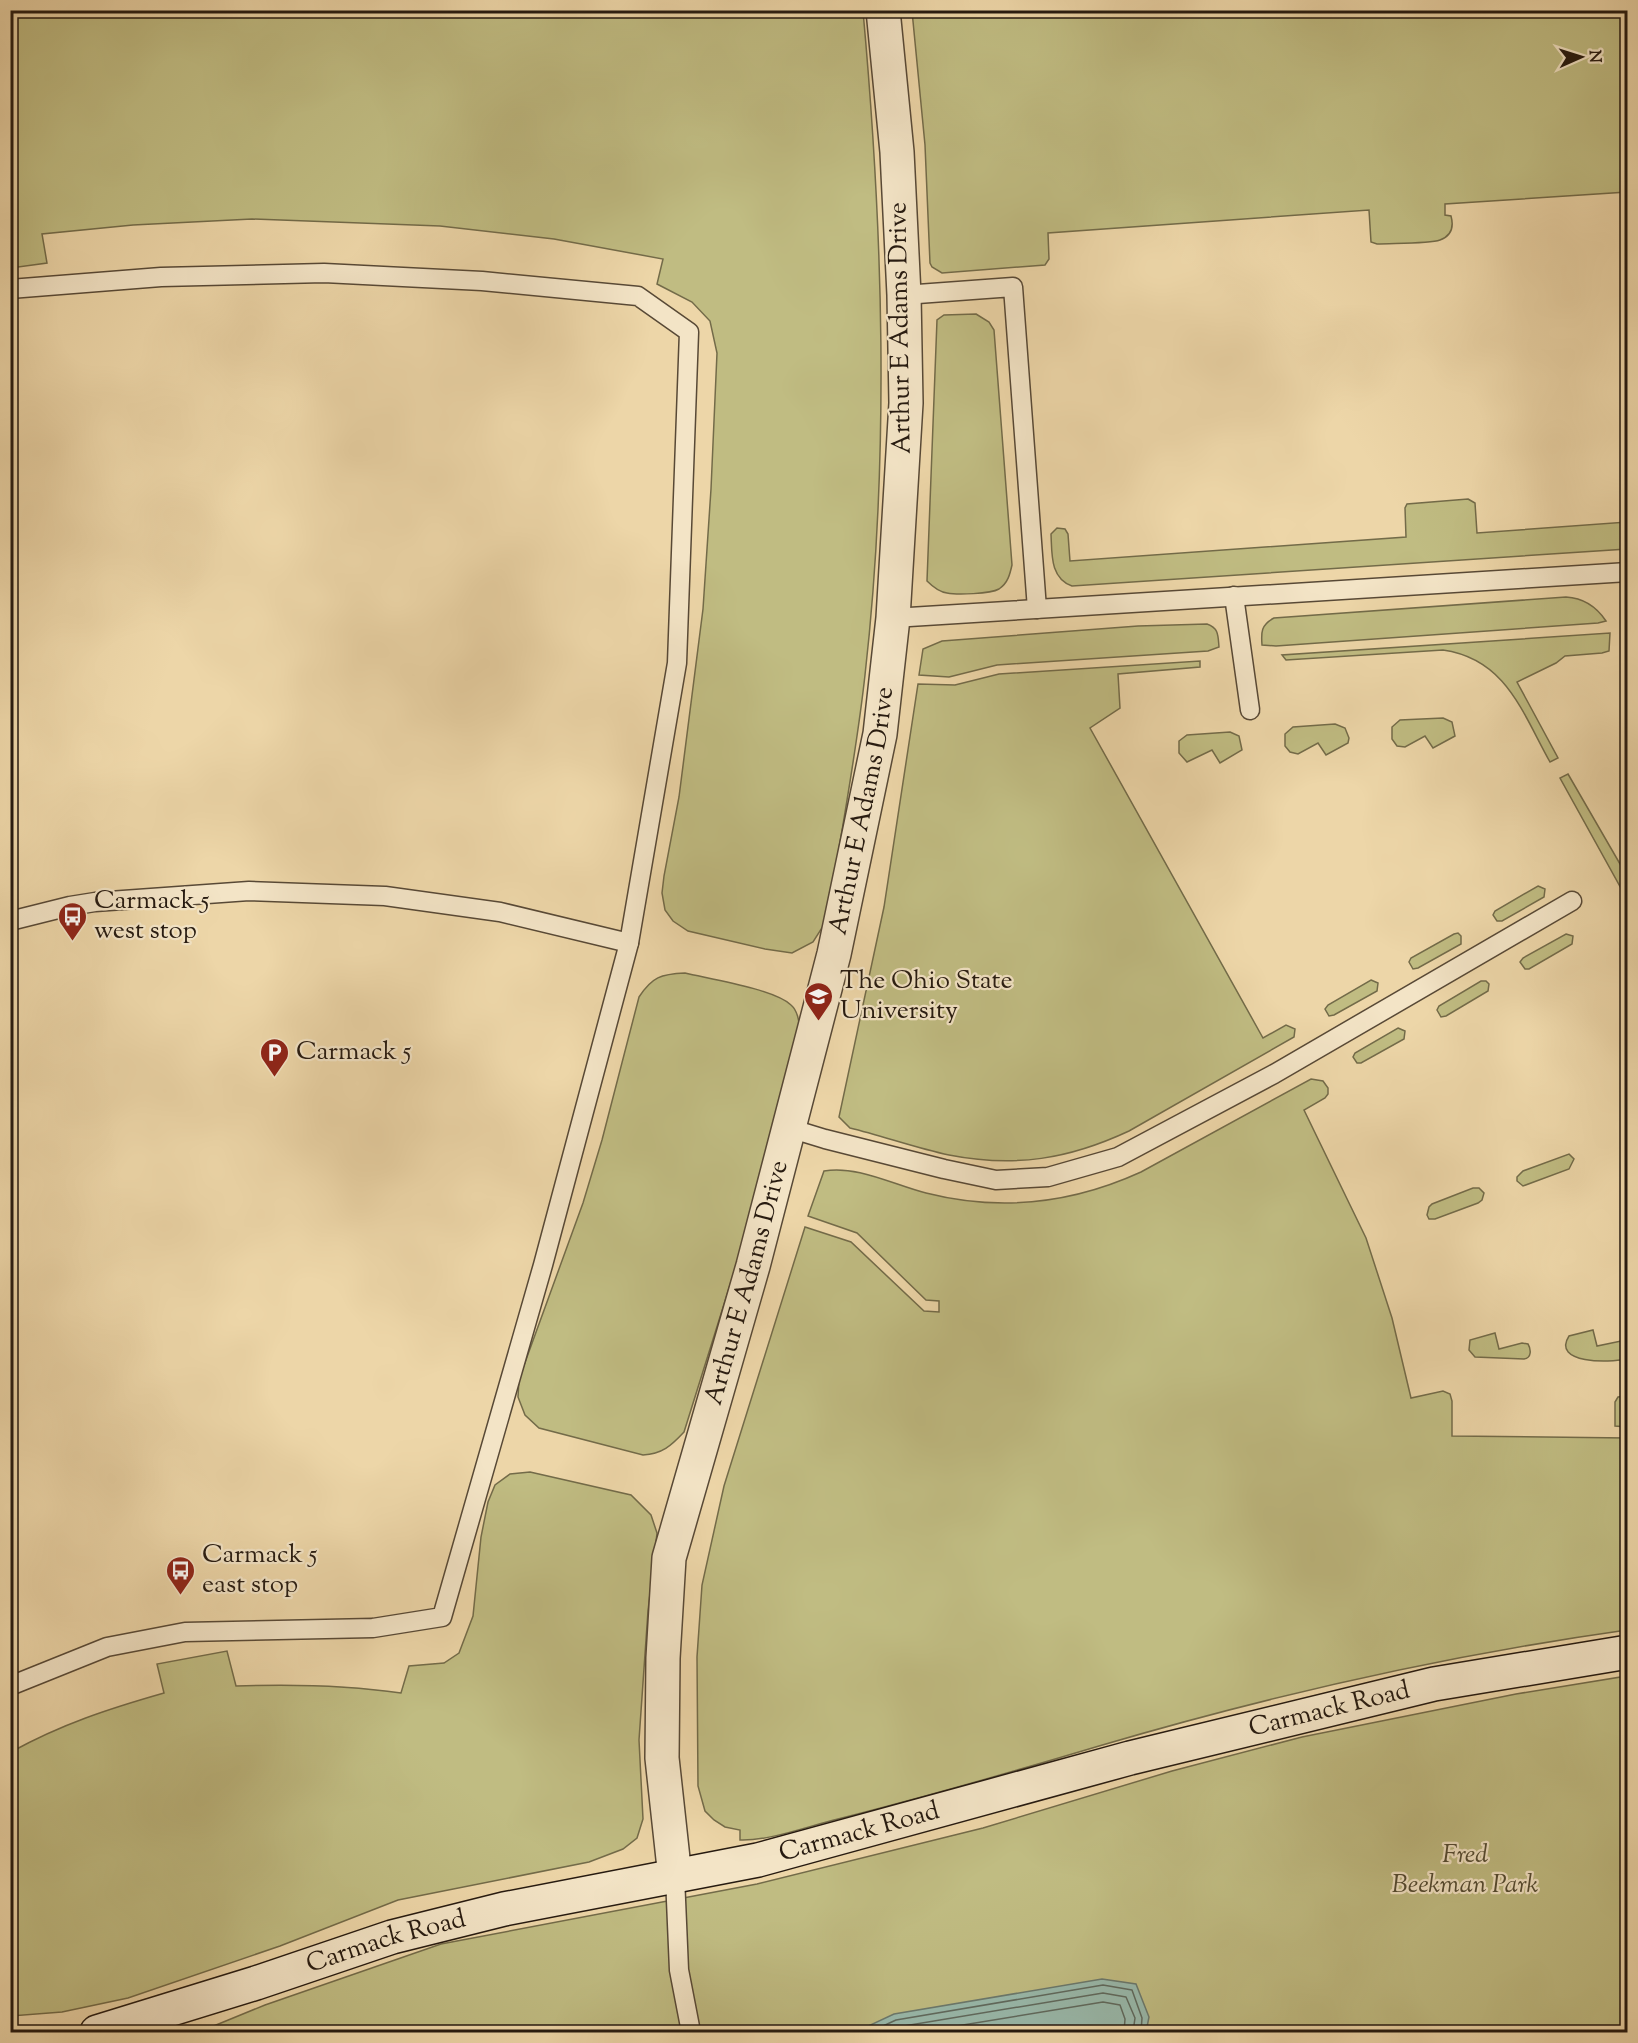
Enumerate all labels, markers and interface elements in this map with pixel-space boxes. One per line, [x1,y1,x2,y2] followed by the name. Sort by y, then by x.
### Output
[1551,27,1611,87] north arrow
[1582,49,1605,64] text: N
[880,202,922,454] street label: Arthur E Adams Drive
[820,685,904,938] street label: Arthur E Adams Drive
[94,883,209,950] place label: Carmack 5 west stop
[57,900,89,942] bus stop icon: Carmack 5 west stop
[840,963,1013,1030] place label: The Ohio State University
[803,980,835,1022] school or university icon: The Ohio State University
[296,1034,411,1071] place label: Carmack 5
[259,1036,291,1078] parking icon: Carmack 5
[695,1156,798,1409] street label: Arthur E Adams Drive
[202,1537,317,1604] place label: Carmack 5 east stop
[165,1554,197,1596] bus stop icon: Carmack 5 east stop
[1245,1672,1414,1747] street label: Carmack Road
[775,1793,944,1872] street label: Carmack Road
[1392,1837,1538,1904] park label: Fred Beekman Park
[301,1901,470,1983] street label: Carmack Road

